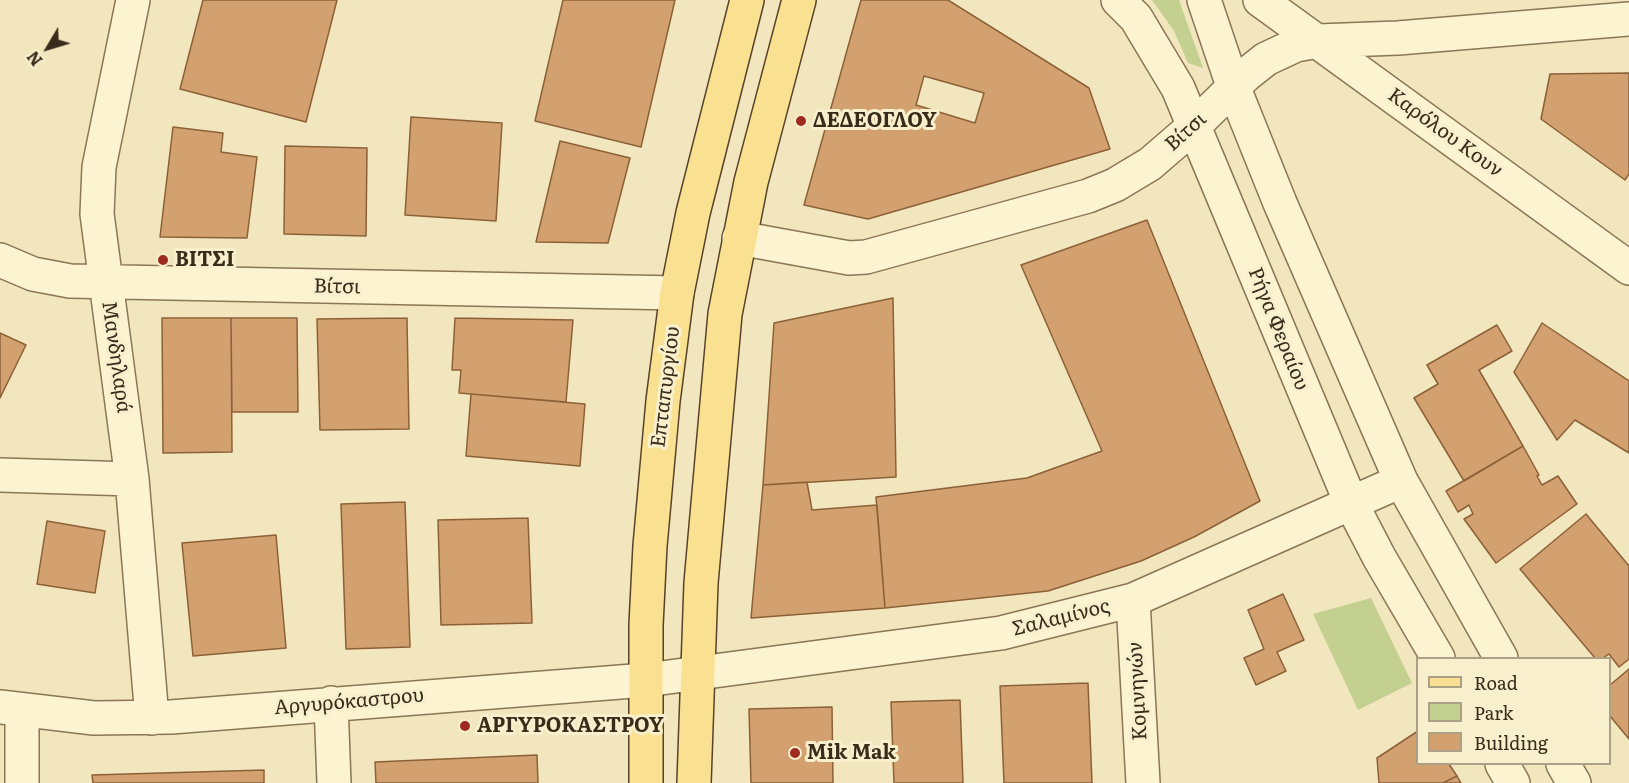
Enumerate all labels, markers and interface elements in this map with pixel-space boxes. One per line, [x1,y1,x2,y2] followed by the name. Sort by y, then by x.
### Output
[18,18,78,78] north arrow
[20,46,47,72] text: N
[1383,83,1507,183] street label: Καρόλου Κουν
[1161,107,1211,157] street label: Βίτσι
[813,109,937,133] place label: ΔΕΔΕΟΓΛΟΥ
[794,114,808,128] marker: ΔΕΔΕΟΓΛΟΥ
[175,248,234,272] place label: ΒΙΤΣΙ
[156,253,170,267] marker: ΒΙΤΣΙ
[1242,264,1314,394] street label: Ρήγα Φεραίου
[313,275,361,299] street label: Βίτσι
[96,299,136,415] street label: Μανδηλαρά
[647,325,685,449] street label: Επταπυργίου
[1010,594,1112,642] street label: Σαλαμίνος
[1123,641,1153,741] street label: Κομνηνών
[1416,657,1611,765] legend
[1474,669,1518,696] text: Road
[273,684,425,720] street label: Αργυρόκαστρου
[1474,699,1513,726] text: Park
[477,714,664,738] place label: ΑΡΓΥΡΟΚΑΣΤΡΟΥ
[458,719,472,733] marker: ΑΡΓΥΡΟΚΑΣΤΡΟΥ
[1474,729,1548,756] text: Building
[807,741,896,765] place label: Mik Mak
[788,746,802,760] marker: Mik Mak

